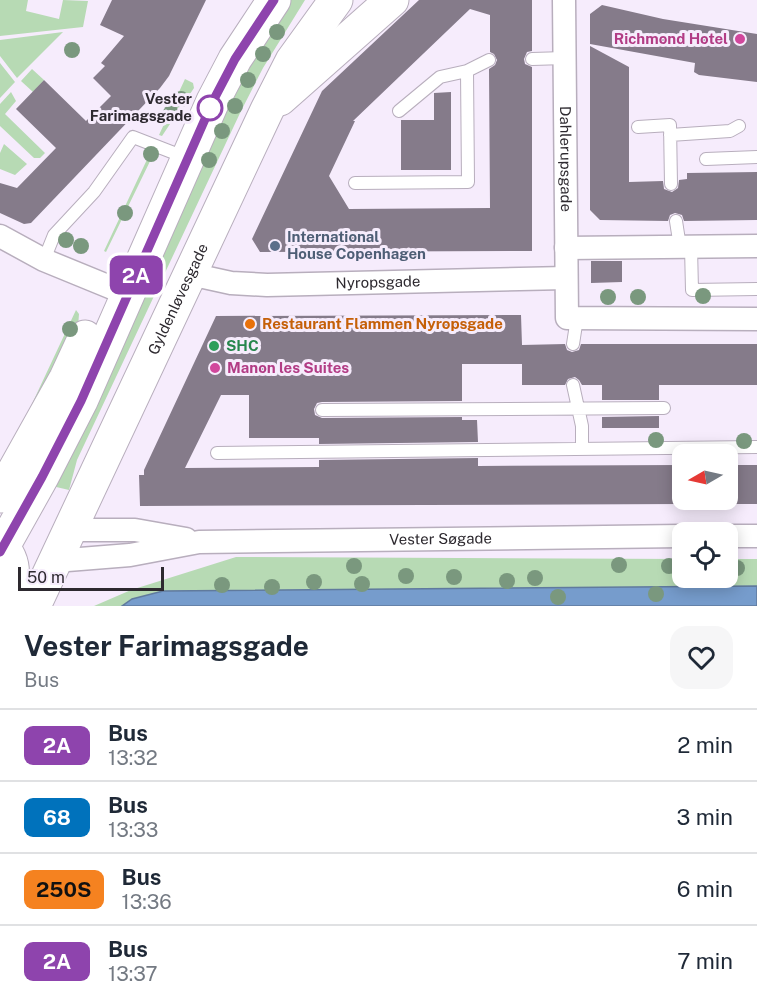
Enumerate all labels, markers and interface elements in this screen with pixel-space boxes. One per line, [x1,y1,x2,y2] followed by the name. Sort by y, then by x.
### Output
[614,30,728,47] place label: Richmond Hotel
[733,32,747,46] marker: Richmond Hotel
[90,90,192,124] place label: Vester Farimagsgade
[197,95,223,121] marker: Vester Farimagsgade
[557,106,575,212] street label: Dahlerupsgade
[287,228,426,262] place label: International House Copenhagen
[268,239,282,253] marker: International House Copenhagen
[144,241,211,357] street label: Gyldenløvesgade
[109,256,163,294] line badge: 2A
[122,263,150,288] text: 2A
[335,272,421,291] street label: Nyropsgade
[262,315,503,332] place label: Restaurant Flammen Nyropsgade
[243,317,257,331] marker: Restaurant Flammen Nyropsgade
[226,337,259,354] place label: SHC
[207,339,221,353] marker: SHC
[227,359,349,376] place label: Manon les Suites
[208,361,222,375] marker: Manon les Suites
[672,444,738,510] north arrow
[672,444,738,588] map controls
[672,522,738,588] button: locate
[389,529,492,548] street label: Vester Søgade
[18,564,164,592] scale bar
[27,568,65,587] text: 50 m
[670,626,733,689] button: heart
[24,629,309,662] text: Vester Farimagsgade
[24,668,59,692] text: Bus
[108,720,148,746] text: Bus
[677,732,733,758] text: 2 min
[43,733,71,758] text: 2A
[108,746,158,770] text: 13:32
[108,792,148,818] text: Bus
[676,804,733,830] text: 3 min
[43,805,71,830] text: 68
[108,818,158,842] text: 13:33
[122,864,161,890] text: Bus
[677,876,733,902] text: 6 min
[36,877,92,902] text: 250S
[122,890,172,914] text: 13:36
[108,936,148,962] text: Bus
[677,948,733,974] text: 7 min
[43,949,71,974] text: 2A
[108,962,158,986] text: 13:37

